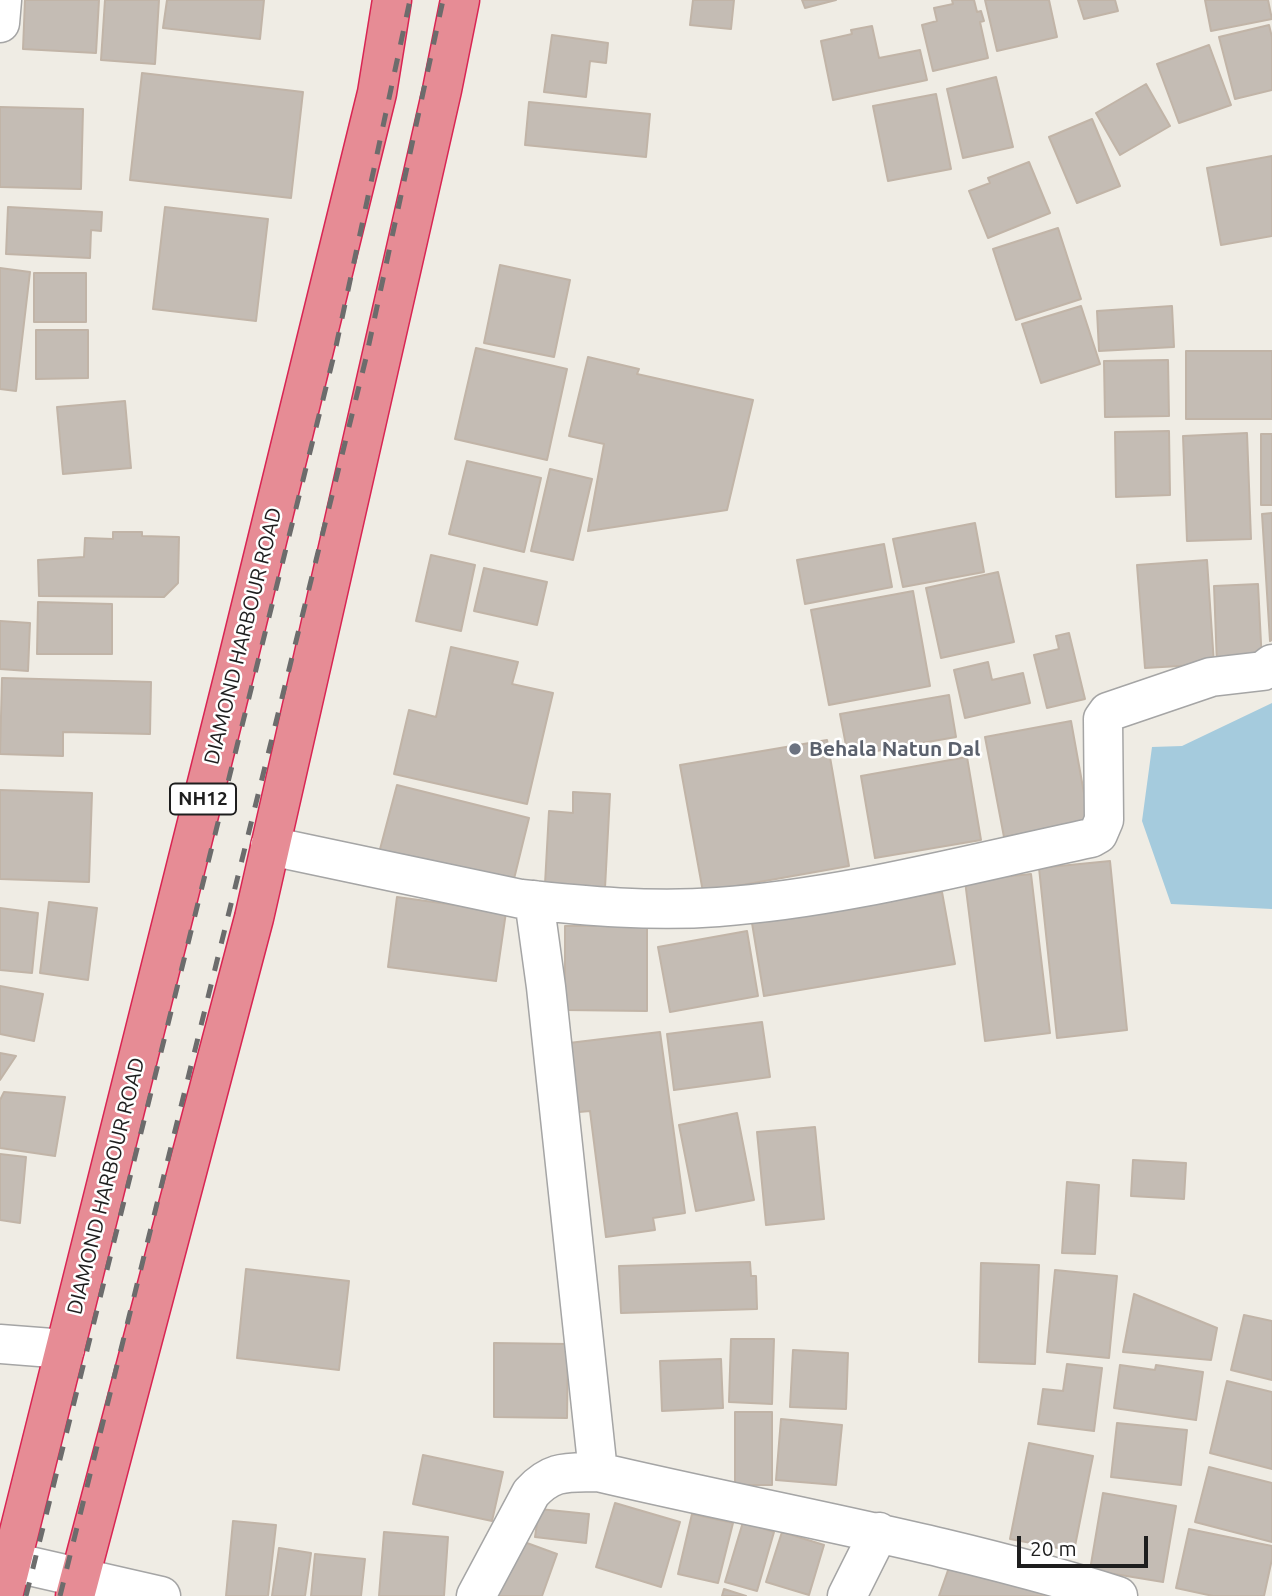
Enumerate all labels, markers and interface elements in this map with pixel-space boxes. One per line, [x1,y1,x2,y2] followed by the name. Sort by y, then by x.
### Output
[199,505,287,767] street label: DIAMOND HARBOUR ROAD
[809,736,980,762] place label: Behala Natun Dal
[787,741,803,757] marker: Behala Natun Dal
[170,784,236,814] road number: NH12
[62,1055,150,1317] street label: DIAMOND HARBOUR ROAD
[1020,1522,1151,1566] scale bar
[1030,1536,1077,1560] text: 20 m

